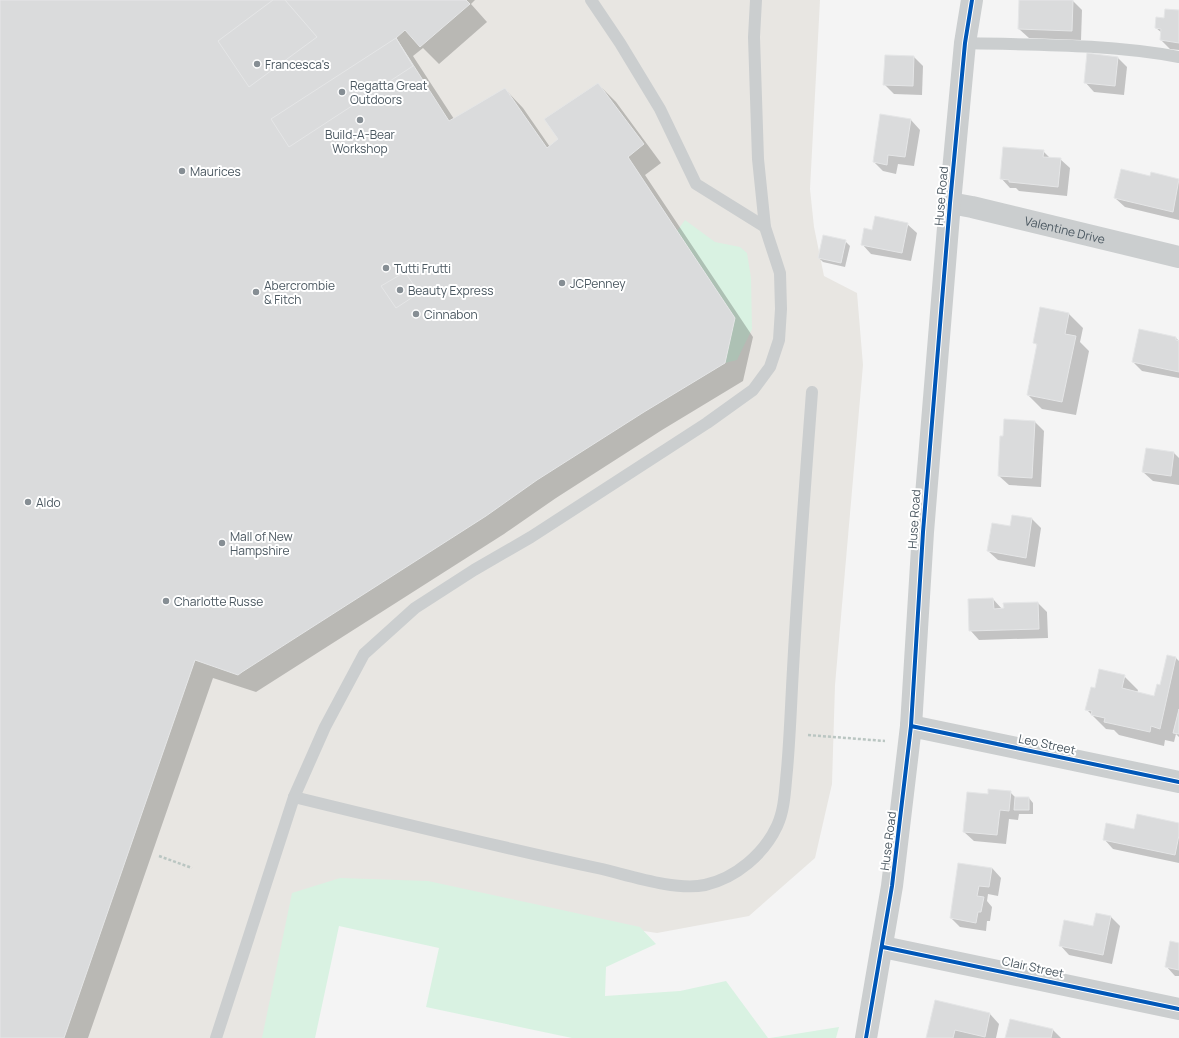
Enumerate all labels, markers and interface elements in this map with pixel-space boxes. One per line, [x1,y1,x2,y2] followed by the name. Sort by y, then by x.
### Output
[265,56,330,73] place label: Francesca's
[252,59,262,69] marker: Francesca's
[350,77,428,108] place label: Regatta Great Outdoors
[337,87,347,97] marker: Regatta Great Outdoors
[355,115,365,125] marker: Build-A-Bear Workshop
[325,126,396,157] place label: Build-A-Bear Workshop
[190,163,241,180] place label: Maurices
[177,166,187,176] marker: Maurices
[930,166,952,226] street label: Huse Road
[1023,212,1107,247] street label: Valentine Drive
[394,260,451,277] place label: Tutti Frutti
[381,263,391,273] marker: Tutti Frutti
[570,275,626,292] place label: JCPenney
[264,277,335,308] place label: Abercrombie & Fitch
[557,278,567,288] marker: JCPenney
[408,282,494,299] place label: Beauty Express
[395,285,405,295] marker: Beauty Express
[251,287,261,297] marker: Abercrombie & Fitch
[424,306,478,323] place label: Cinnabon
[411,309,421,319] marker: Cinnabon
[903,489,925,549] street label: Huse Road
[36,494,61,511] place label: Aldo
[23,497,33,507] marker: Aldo
[230,528,293,559] place label: Mall of New Hampshire
[217,538,227,548] marker: Mall of New Hampshire
[174,593,263,610] place label: Charlotte Russe
[161,596,171,606] marker: Charlotte Russe
[1017,730,1077,758] street label: Leo Street
[876,810,900,872] street label: Huse Road
[1001,952,1066,982] street label: Clair Street

